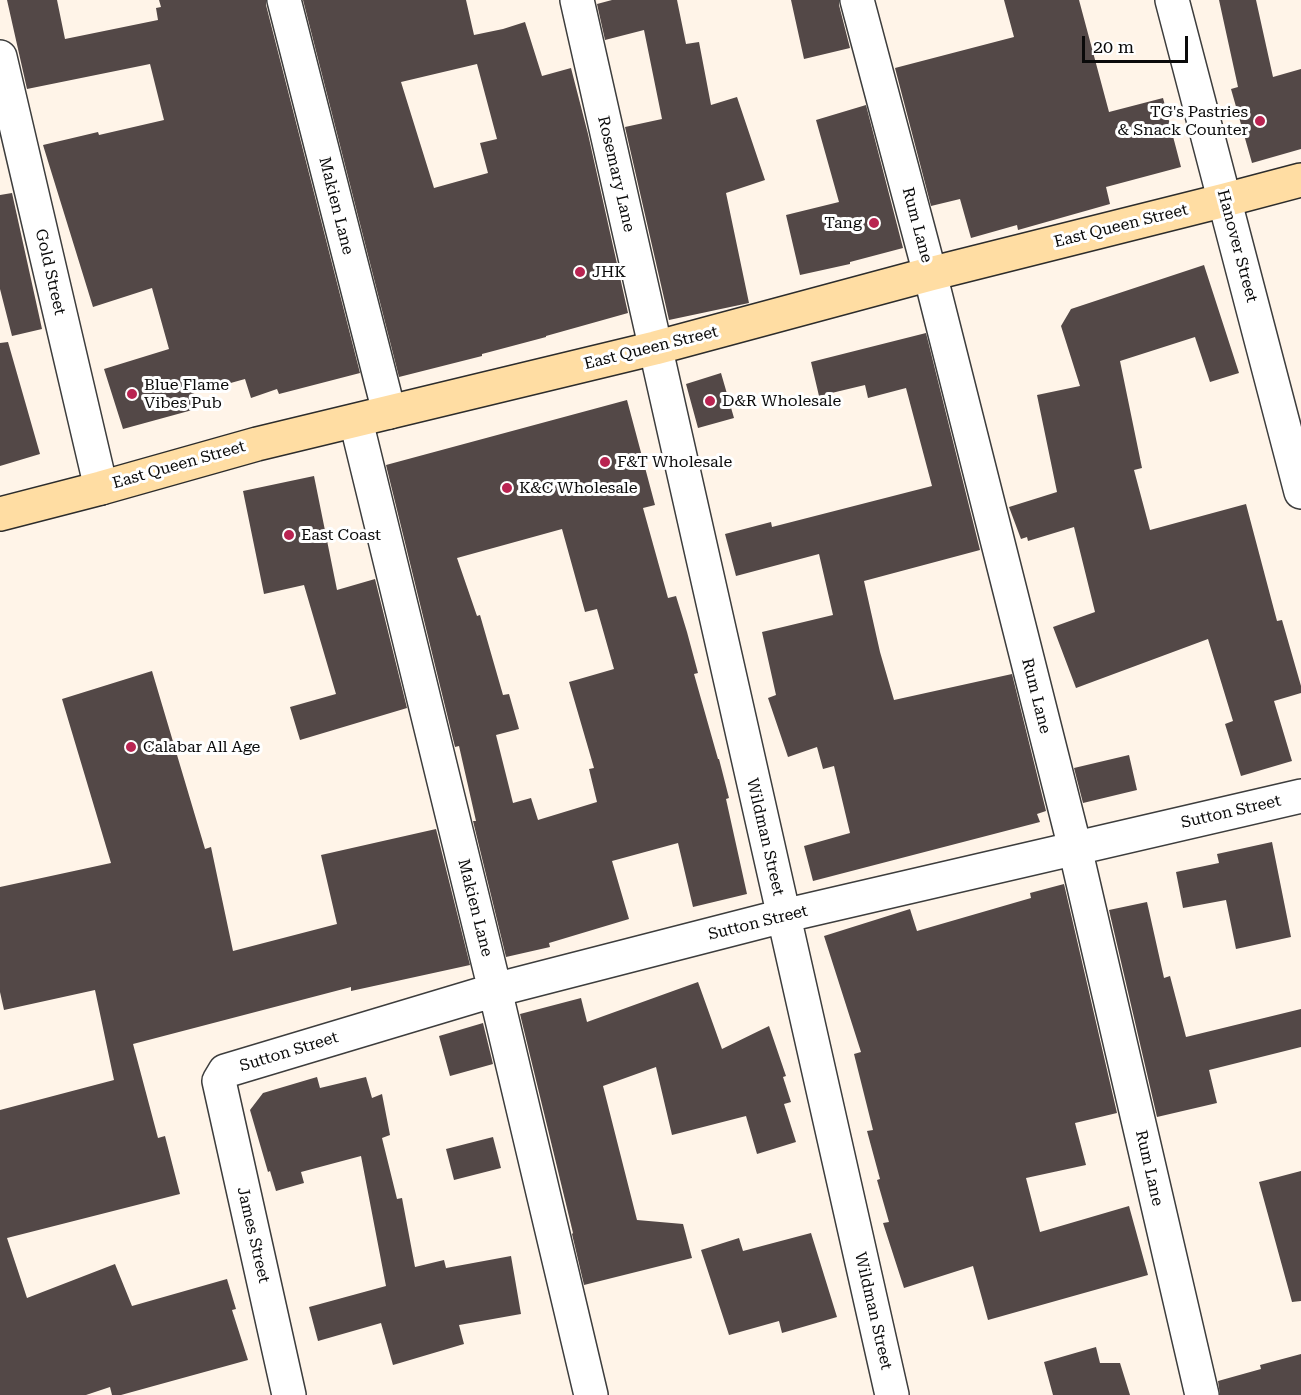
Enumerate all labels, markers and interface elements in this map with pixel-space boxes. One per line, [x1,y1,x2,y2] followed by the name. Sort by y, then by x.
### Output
[1085,24,1192,62] scale bar
[1093,36,1134,57] text: 20 m
[1117,102,1248,140] place label: TG's Pastries & Snack Counter
[593,114,639,234] street label: Rosemary Lane
[1253,114,1267,128] marker: TG's Pastries & Snack Counter
[315,155,357,257] street label: Makien Lane
[898,185,936,265] street label: Rum Lane
[1213,188,1261,304] street label: Hanover Street
[1052,200,1190,252] street label: East Queen Street
[824,213,862,233] place label: Tang
[867,216,881,230] marker: Tang
[31,227,69,317] street label: Gold Street
[592,262,626,282] place label: JHK
[573,265,587,279] marker: JHK
[582,322,720,374] street label: East Queen Street
[144,375,229,413] place label: Blue Flame Vibes Pub
[125,387,139,401] marker: Blue Flame Vibes Pub
[722,391,841,411] place label: D&R Wholesale
[703,394,717,408] marker: D&R Wholesale
[110,437,248,493] street label: East Queen Street
[617,452,732,472] place label: F&T Wholesale
[598,455,612,469] marker: F&T Wholesale
[519,478,638,498] place label: K&C Wholesale
[500,481,514,495] marker: K&C Wholesale
[301,525,381,545] place label: East Coast
[282,528,296,542] marker: East Coast
[1017,656,1055,736] street label: Rum Lane
[143,737,260,757] place label: Calabar All Age
[124,740,138,754] marker: Calabar All Age
[742,776,788,898] street label: Wildman Street
[1179,791,1283,833] street label: Sutton Street
[454,857,496,959] street label: Makien Lane
[706,901,810,945] street label: Sutton Street
[237,1028,341,1076] street label: Sutton Street
[1131,1128,1167,1208] street label: Rum Lane
[233,1185,273,1285] street label: James Street
[850,1250,896,1372] street label: Wildman Street

